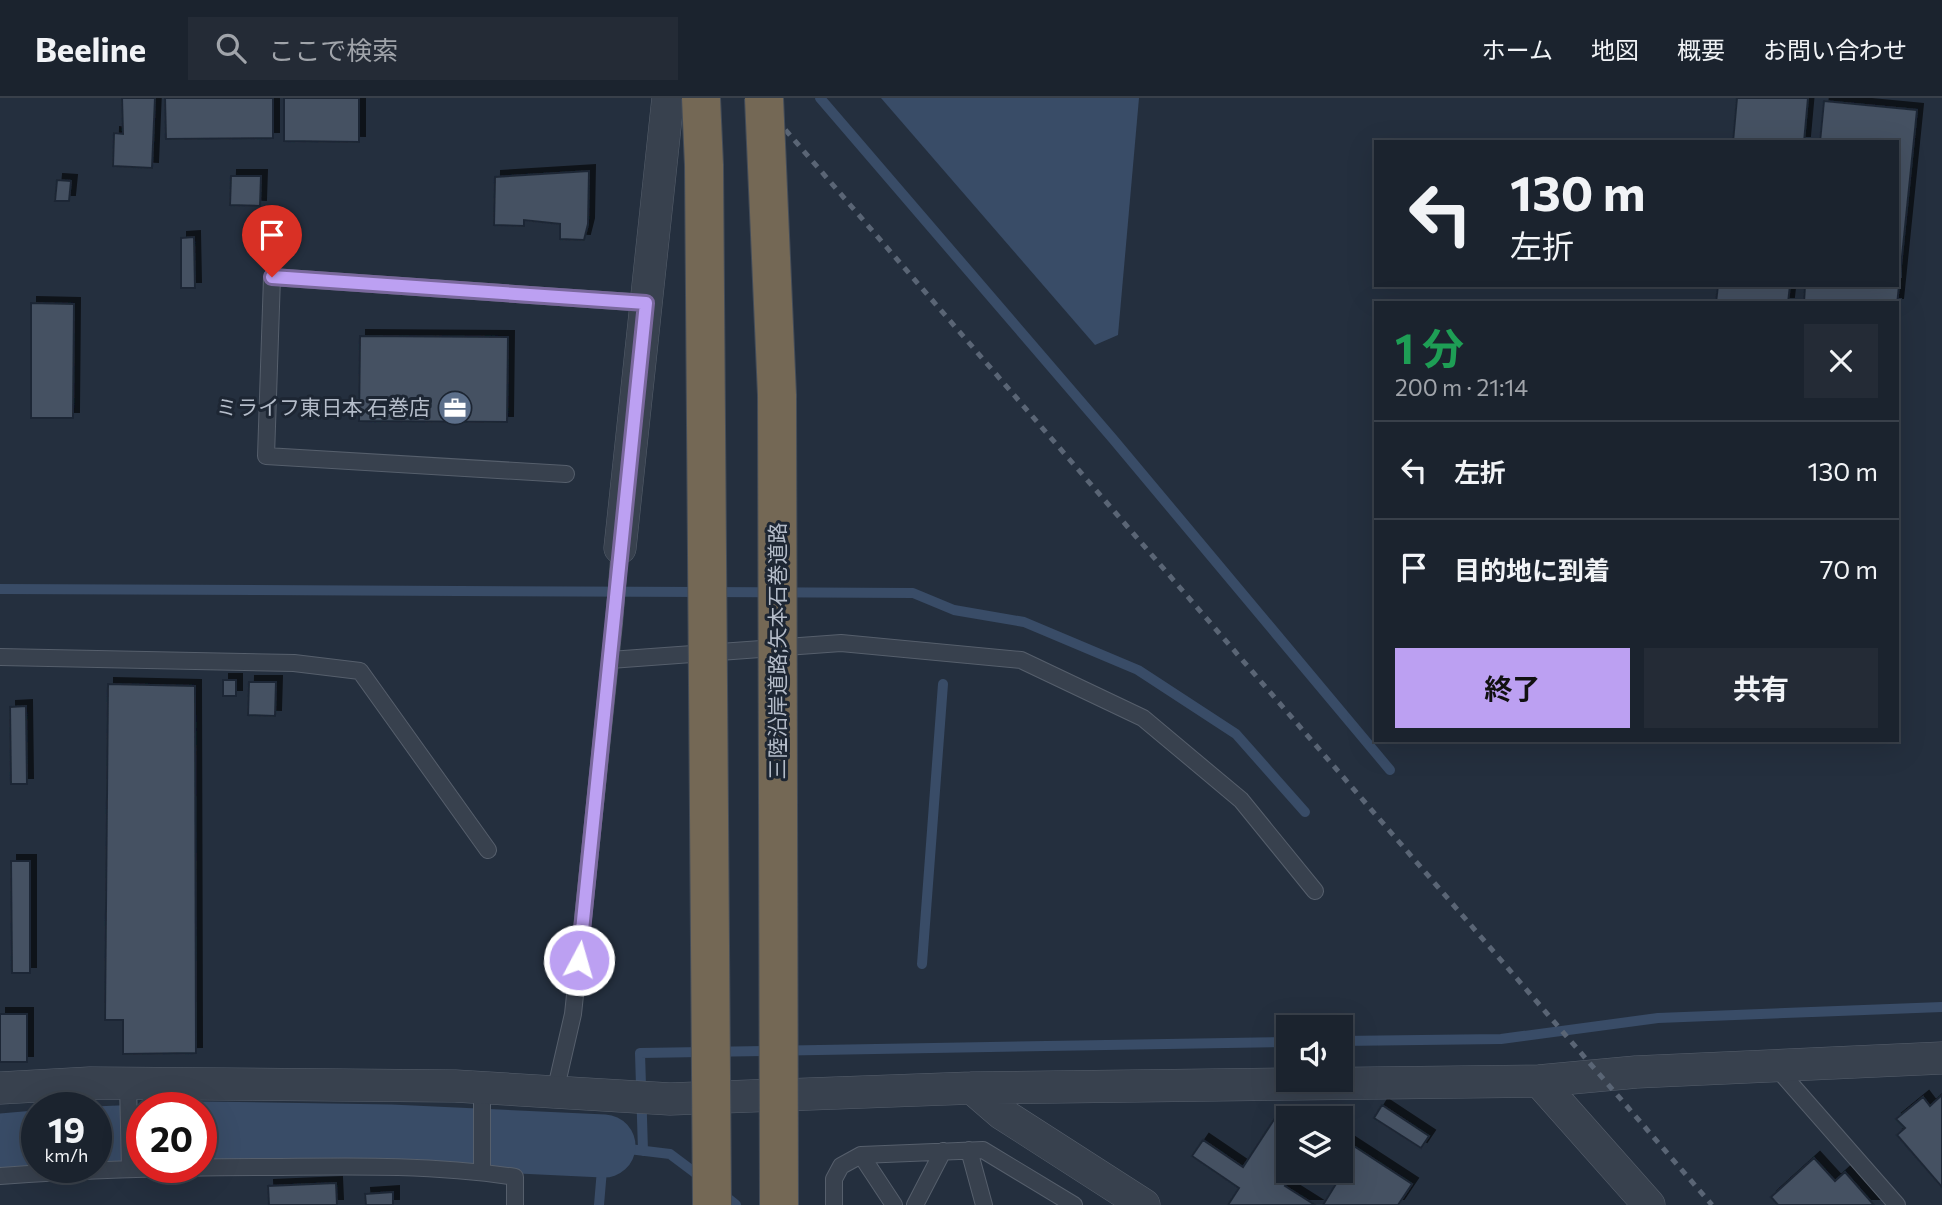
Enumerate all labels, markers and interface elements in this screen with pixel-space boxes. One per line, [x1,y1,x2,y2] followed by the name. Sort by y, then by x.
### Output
[188,17,678,80] search box
[35,28,146,69] text: Beeline
[212,29,250,67] icon: search
[268,34,398,65] text: ここで検索
[1482,35,1553,64] text: ホーム
[1591,35,1639,64] text: 地図
[1677,35,1725,64] text: 概要
[1763,35,1907,64] text: お問い合わせ
[1510,161,1645,221] text: 130 m
[1395,168,1486,259] icon: left
[242,205,302,277] pin
[253,216,291,254] icon: arrive
[1510,225,1574,265] text: 左折
[1395,321,1464,373] text: 1 分
[1804,324,1878,398] button: close
[1395,373,1528,401] text: 200 m · 21:14
[436,389,474,427] office icon: ミライフ東日本 石巻店
[216,394,430,419] place label: ミライフ東日本 石巻店
[1395,451,1433,489] icon: left
[1807,455,1878,486] text: 130 m
[1454,456,1506,487] text: 左折
[764,523,789,779] street label: 三陸沿岸道路;矢本石巻道路
[1395,549,1433,587] icon: arrive
[1820,553,1878,584] text: 70 m
[1454,554,1610,585] text: 目的地に到着
[1395,648,1630,728] button: 終了
[1644,648,1878,728] button: 共有
[542,923,616,997] position arrow
[1276,1015,1353,1183] map controls
[1276,1015,1353,1092] button: sound
[126,1092,217,1183] speed limit sign: 20
[1276,1106,1353,1183] button: layers
[48,1107,85,1150] text: 19
[45,1144,88,1166] text: km/h

